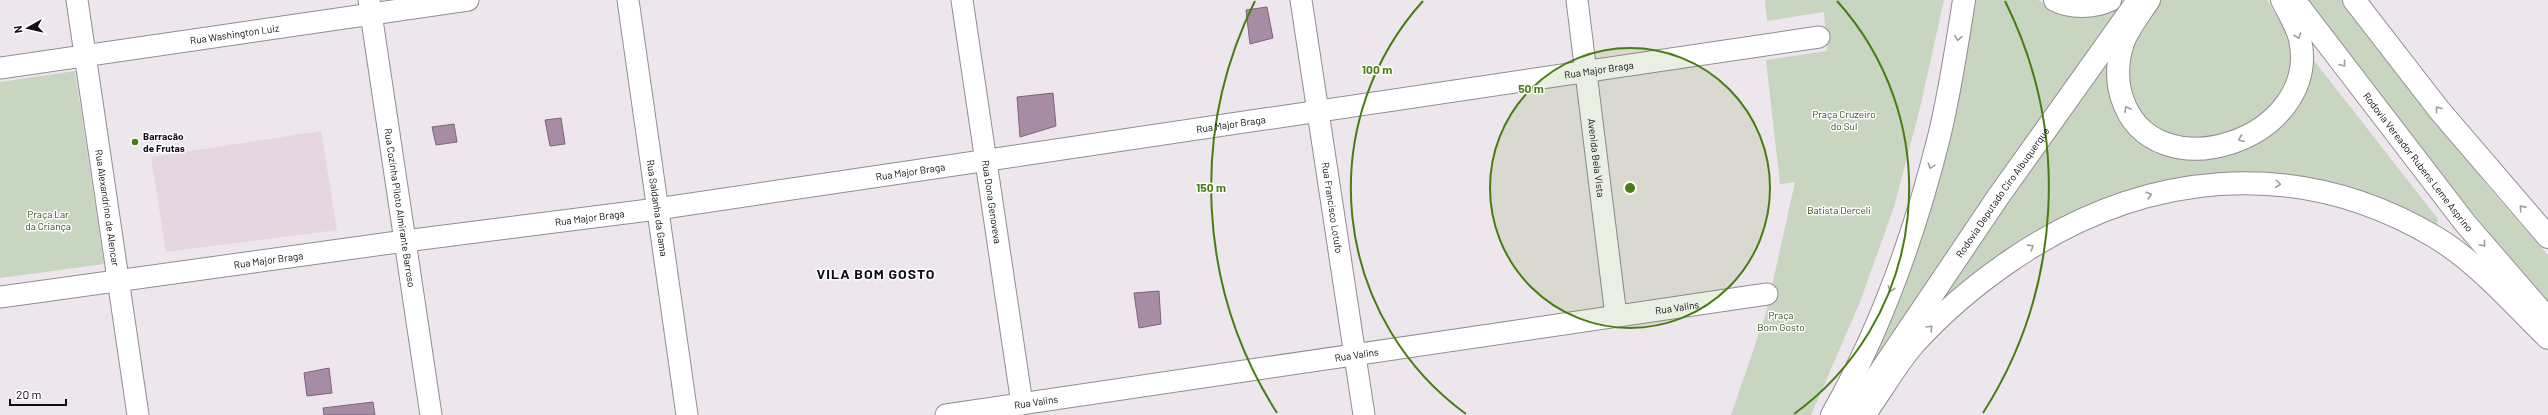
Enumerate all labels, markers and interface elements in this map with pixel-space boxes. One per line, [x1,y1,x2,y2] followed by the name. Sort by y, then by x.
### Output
[8,8,48,48] north arrow
[189,21,280,46] street label: Rua Washington Luiz
[11,25,25,34] text: N
[2293,32,2301,39] one-way arrow
[1954,35,1963,42] one-way arrow
[1563,59,1634,81] street label: Rua Major Braga
[2338,60,2345,67] one-way arrow
[1362,62,1392,76] text: 100 m
[1518,81,1544,95] text: 50 m
[2361,90,2476,234] street label: Rodovia Vereador Rubens Leme Asprino
[2125,106,2132,113] one-way arrow
[2436,106,2443,113] one-way arrow
[1812,108,1876,132] park label: Praça Cruzeiro do Sul
[1195,113,1266,135] street label: Rua Major Braga
[1586,118,1607,198] street label: Avenida Bela Vista
[1953,125,2052,260] street label: Rodovia Deputado Ciro Albuquerque
[382,127,418,288] street label: Rua Cozinha Piloto Almirante Barroso
[143,130,185,154] place label: Barracão de Frutas
[2238,135,2245,143] one-way arrow
[130,137,140,147] marker: Barracão de Frutas
[93,149,122,267] street label: Rua Alexandrino de Alencar
[645,159,670,257] street label: Rua Saldanha da Gama
[980,159,1004,244] street label: Rua Dona Genoveva
[875,160,946,183] street label: Rua Major Braga
[1320,161,1345,254] street label: Rua Francisco Lotufo
[1927,162,1936,169] one-way arrow
[1196,180,1226,194] text: 150 m
[2275,180,2281,189] one-way arrow
[1623,181,1637,195] centre of rings
[2146,191,2153,200] one-way arrow
[1807,204,1871,216] park label: Batista Derceli
[2519,205,2527,213] one-way arrow
[554,207,625,228] street label: Rua Major Braga
[25,208,71,232] park label: Praça Lar da Criança
[2478,240,2485,247] one-way arrow
[2027,244,2034,252] one-way arrow
[233,249,304,271] street label: Rua Major Braga
[817,265,935,282] district label: VILA BOM GOSTO
[1887,286,1895,293] one-way arrow
[1654,298,1700,316] street label: Rua Valins
[1757,309,1805,333] park label: Praça Bom Gosto
[1925,325,1932,333] one-way arrow
[1334,345,1380,364] street label: Rua Valins
[10,381,66,407] scale bar
[16,387,42,401] text: 20 m
[1013,393,1059,411] street label: Rua Valins

